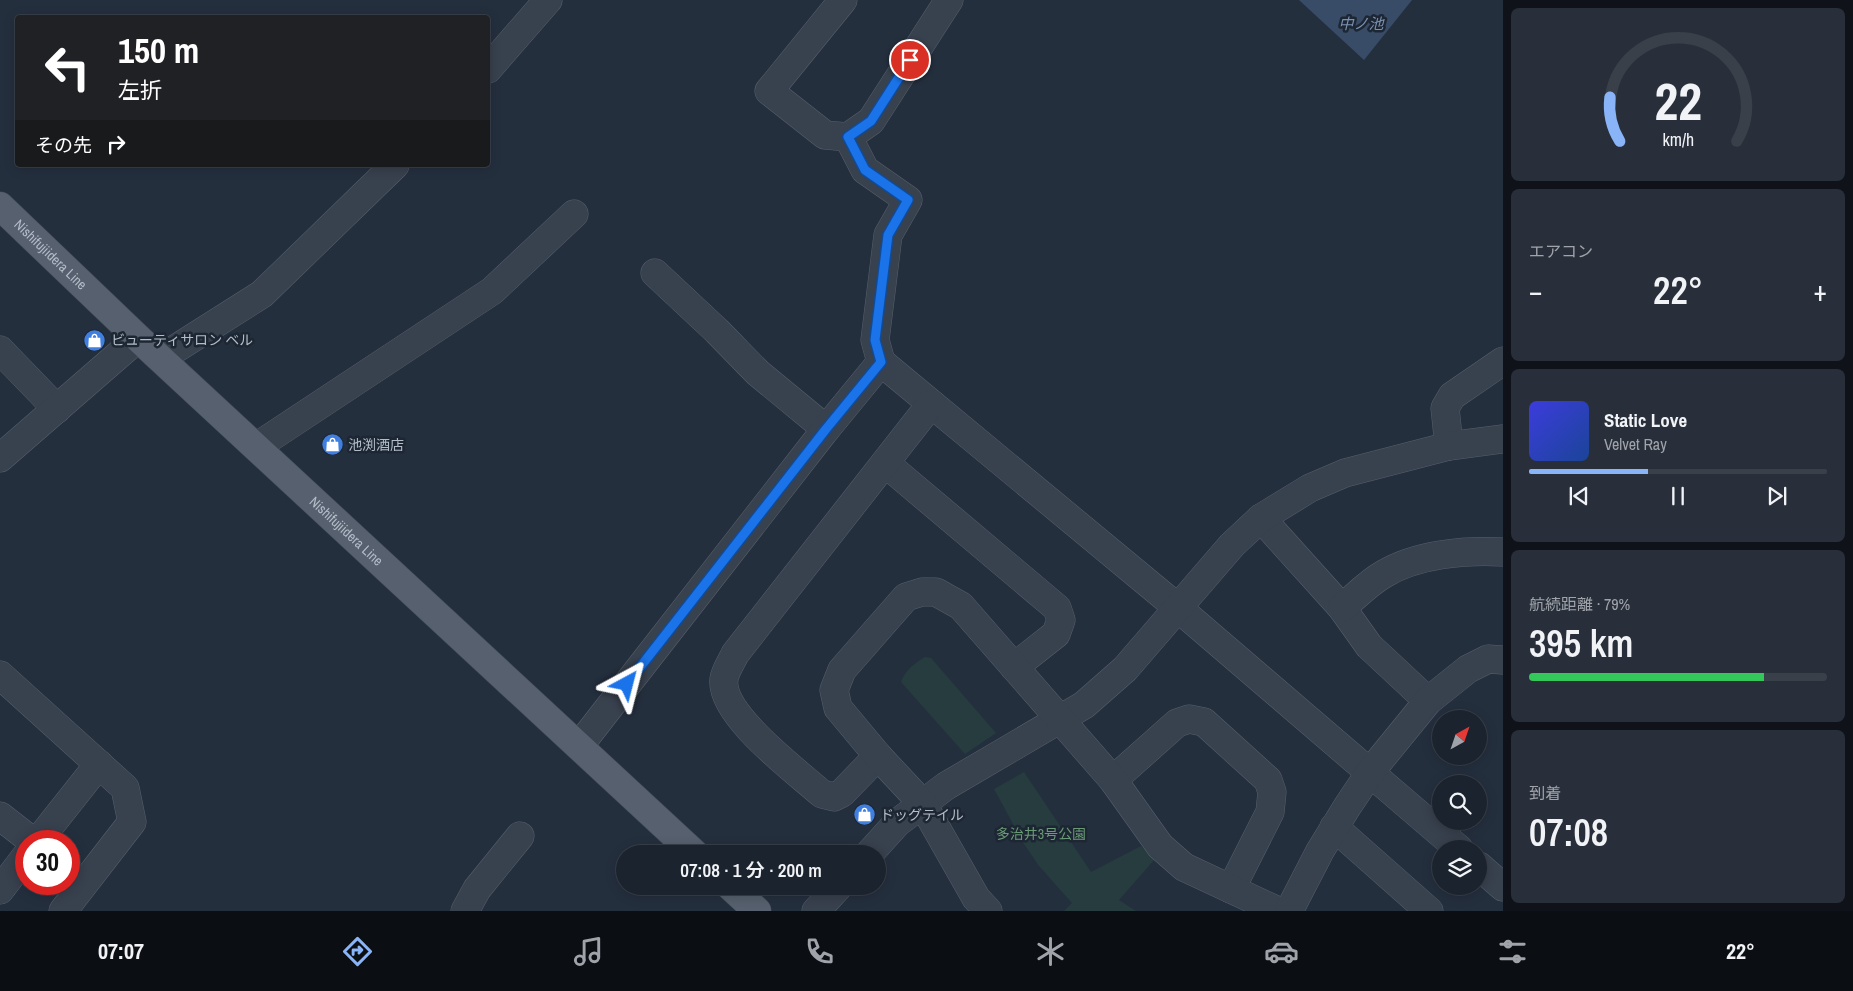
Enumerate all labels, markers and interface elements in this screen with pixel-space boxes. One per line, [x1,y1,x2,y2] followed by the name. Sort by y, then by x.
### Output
[1338,13,1385,34] water label: 中ノ池
[118,27,199,74] text: 150 m
[35,35,100,100] icon: left
[889,39,931,81] pin
[896,46,924,74] icon: arrive
[1654,66,1702,136] text: 22
[118,75,162,105] text: 左折
[1662,128,1694,152] text: km/h
[102,130,130,158] icon: right
[35,132,92,158] text: その先
[10,215,91,293] street label: Nishifujiidera Line
[1529,240,1593,262] text: エアコン
[1653,265,1703,316] text: 22°
[1529,272,1542,310] text: −
[1814,272,1827,310] text: +
[83,328,107,352] shop icon: ビューティサロン ベル
[111,331,253,349] place label: ビューティサロン ベル
[1604,407,1687,433] text: Static Love
[320,433,344,457] shop icon: 池渕酒店
[1604,433,1667,455] text: Velvet Ray
[348,436,404,454] place label: 池渕酒店
[1565,482,1593,510] icon: previous
[1664,482,1692,510] icon: pause
[1763,482,1791,510] icon: next
[306,492,387,570] street label: Nishifujiidera Line
[1529,593,1630,615] text: 航続距離 · 79%
[1529,618,1633,669] text: 395 km
[600,657,652,709] position arrow
[1432,710,1488,765] north arrow
[1432,710,1487,895] map controls
[1432,775,1487,830] button: search
[1529,782,1561,804] text: 到着
[852,803,876,827] shop icon: ドッグテイル
[880,806,964,824] place label: ドッグテイル
[1529,807,1608,858] text: 07:08
[996,825,1086,843] park label: 多治井3号公園
[15,830,80,895] speed limit sign: 30
[1432,840,1487,895] button: layers
[680,857,822,883] text: 07:08 · 1 分 · 200 m
[340,934,375,969] icon: directions
[571,934,606,969] icon: music
[802,934,837,969] icon: phone
[1033,934,1068,969] icon: climate
[1264,934,1299,969] icon: car
[1495,934,1530,969] icon: filters
[98,936,144,966] text: 07:07
[1726,936,1755,966] text: 22°

